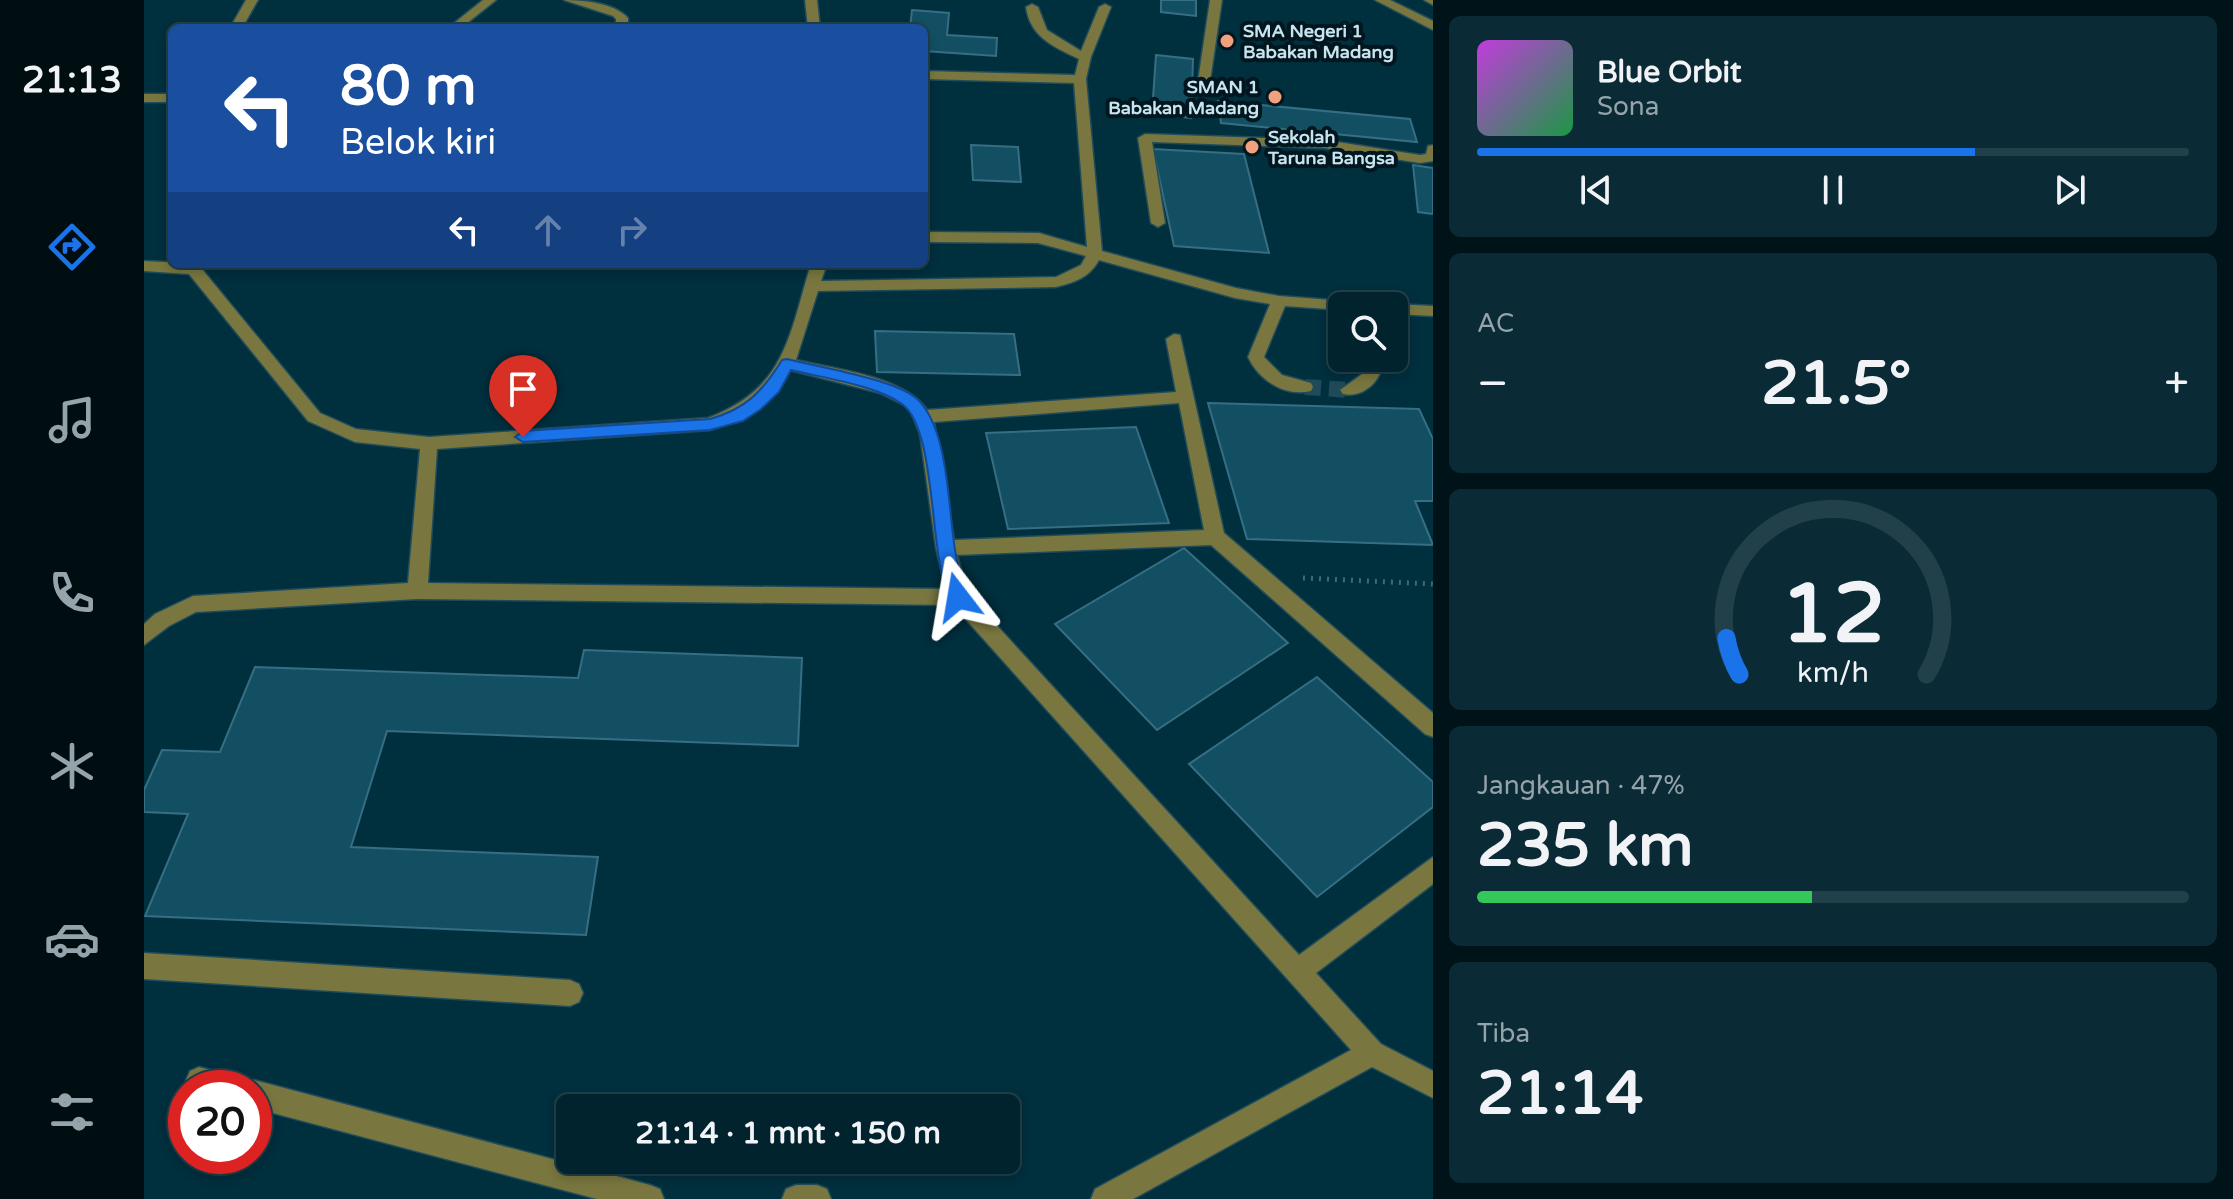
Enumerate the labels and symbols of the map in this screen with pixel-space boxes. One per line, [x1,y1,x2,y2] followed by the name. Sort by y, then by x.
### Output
[1243,20,1394,63] place label: SMA Negeri 1 Babakan Madang
[1218,32,1236,50] marker: SMA Negeri 1 Babakan Madang
[1108,76,1259,119] place label: SMAN 1 Babakan Madang
[1266,88,1284,106] marker: SMAN 1 Babakan Madang
[1267,126,1395,169] place label: Sekolah Taruna Bangsa
[1243,138,1261,156] marker: Sekolah Taruna Bangsa
[489,355,557,437] pin
[916,555,1000,639] position arrow
[168,1070,272,1174] speed limit sign: 20

